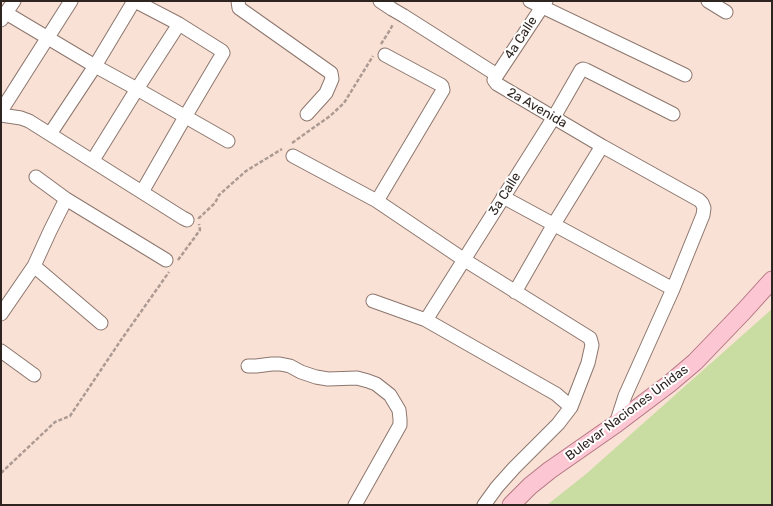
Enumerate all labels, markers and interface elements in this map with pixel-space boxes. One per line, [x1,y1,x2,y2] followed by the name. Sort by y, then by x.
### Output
[501,14,541,62] street label: 4a Calle
[504,85,570,131] street label: 2a Avenida
[486,170,524,218] street label: 3a Calle
[563,362,691,464] street label: Bulevar Naciones Unidas

